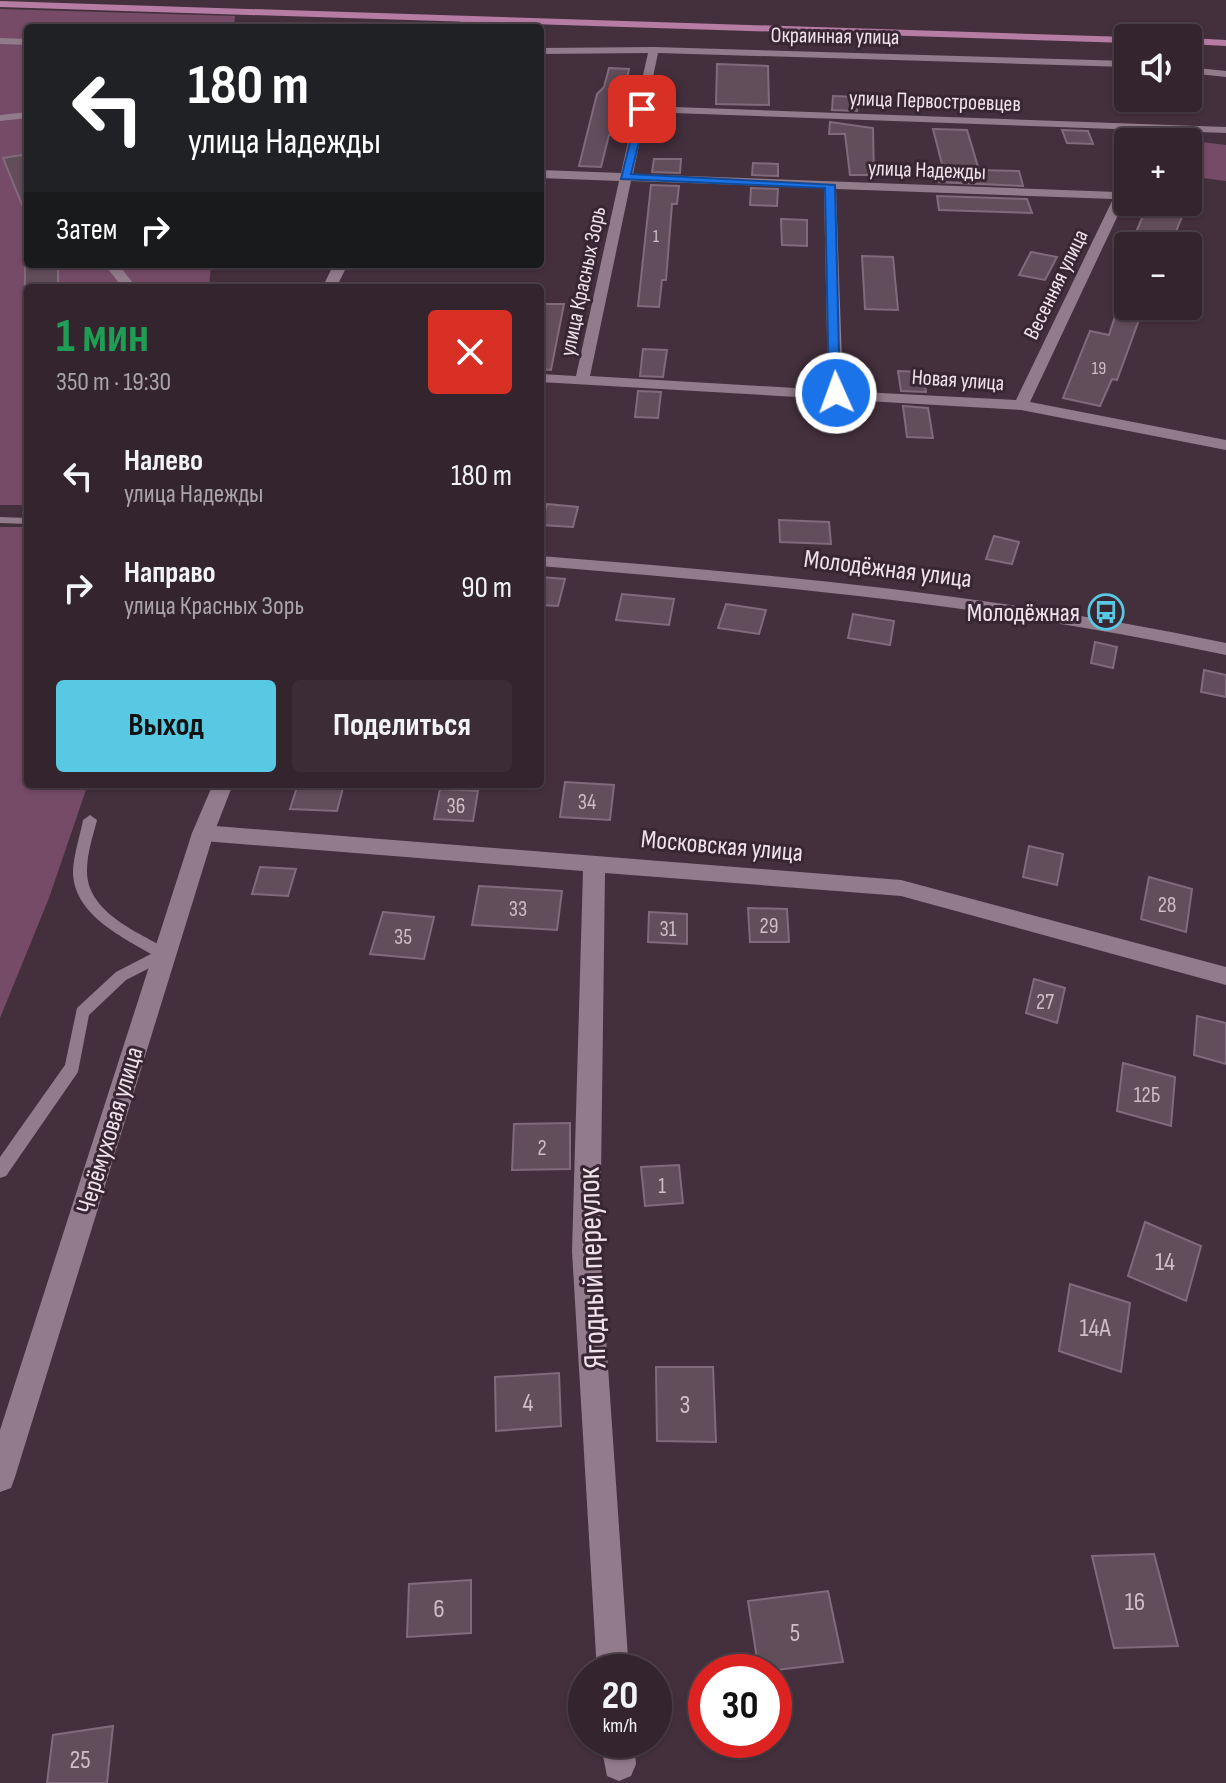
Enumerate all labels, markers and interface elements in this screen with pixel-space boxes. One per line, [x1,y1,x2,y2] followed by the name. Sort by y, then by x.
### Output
[770,22,899,51] street label: Окраинная улица
[1114,24,1202,320] map controls
[1114,24,1202,112] button: sound
[188,53,309,120] text: 180 m
[56,56,160,160] icon: left
[608,75,676,143] pin
[849,85,1021,118] street label: улица Первостроевцев
[620,87,664,131] icon: arrive
[188,121,381,164] text: улица Надежды
[1114,128,1202,216] button: +
[868,155,986,186] street label: улица Надежды
[554,204,613,359] street label: улица Красных Зорь
[133,208,177,252] icon: right
[56,212,117,248] text: Затем
[1018,225,1095,344] street label: Весенняя улица
[653,226,660,247] house number: 1
[1114,232,1202,320] button: −
[56,308,149,365] text: 1 мин
[428,310,512,394] button: close
[794,351,878,435] position arrow
[1092,358,1106,379] house number: 19
[911,364,1005,397] street label: Новая улица
[56,367,171,398] text: 350 m · 19:30
[124,443,203,479] text: Налево
[56,454,100,498] icon: left
[451,458,512,494] text: 180 m
[124,479,263,510] text: улица Надежды
[802,544,974,595] street label: Молодёжная улица
[124,555,216,591] text: Направо
[56,566,100,610] icon: right
[461,570,512,606] text: 90 m
[124,591,304,622] text: улица Красных Зорь
[1087,593,1125,631] bus stop icon: Молодёжная
[967,598,1080,629] place label: Молодёжная
[56,680,276,772] button: Выход
[292,680,512,772] button: Поделиться
[578,789,596,816] house number: 34
[447,793,465,820] house number: 36
[640,824,804,869] street label: Московская улица
[1158,892,1176,919] house number: 28
[509,896,527,923] house number: 33
[760,913,778,940] house number: 29
[660,916,677,943] house number: 31
[394,924,412,951] house number: 35
[1036,989,1054,1016] house number: 27
[70,1043,151,1218] street label: Черёмуховая улица
[1134,1082,1160,1109] house number: 12Б
[537,1135,547,1162] house number: 2
[569,1166,616,1369] street label: Ягодный переулок
[658,1173,666,1200] house number: 1
[1155,1247,1175,1278] house number: 14
[1079,1313,1111,1344] house number: 14А
[523,1388,534,1419] house number: 4
[680,1390,690,1421] house number: 3
[1125,1587,1145,1618] house number: 16
[433,1594,445,1625] house number: 6
[790,1618,800,1649] house number: 5
[688,1654,792,1758] speed limit sign: 30
[602,1672,638,1720] text: 20
[603,1714,637,1738] text: km/h
[69,1745,91,1776] house number: 25

